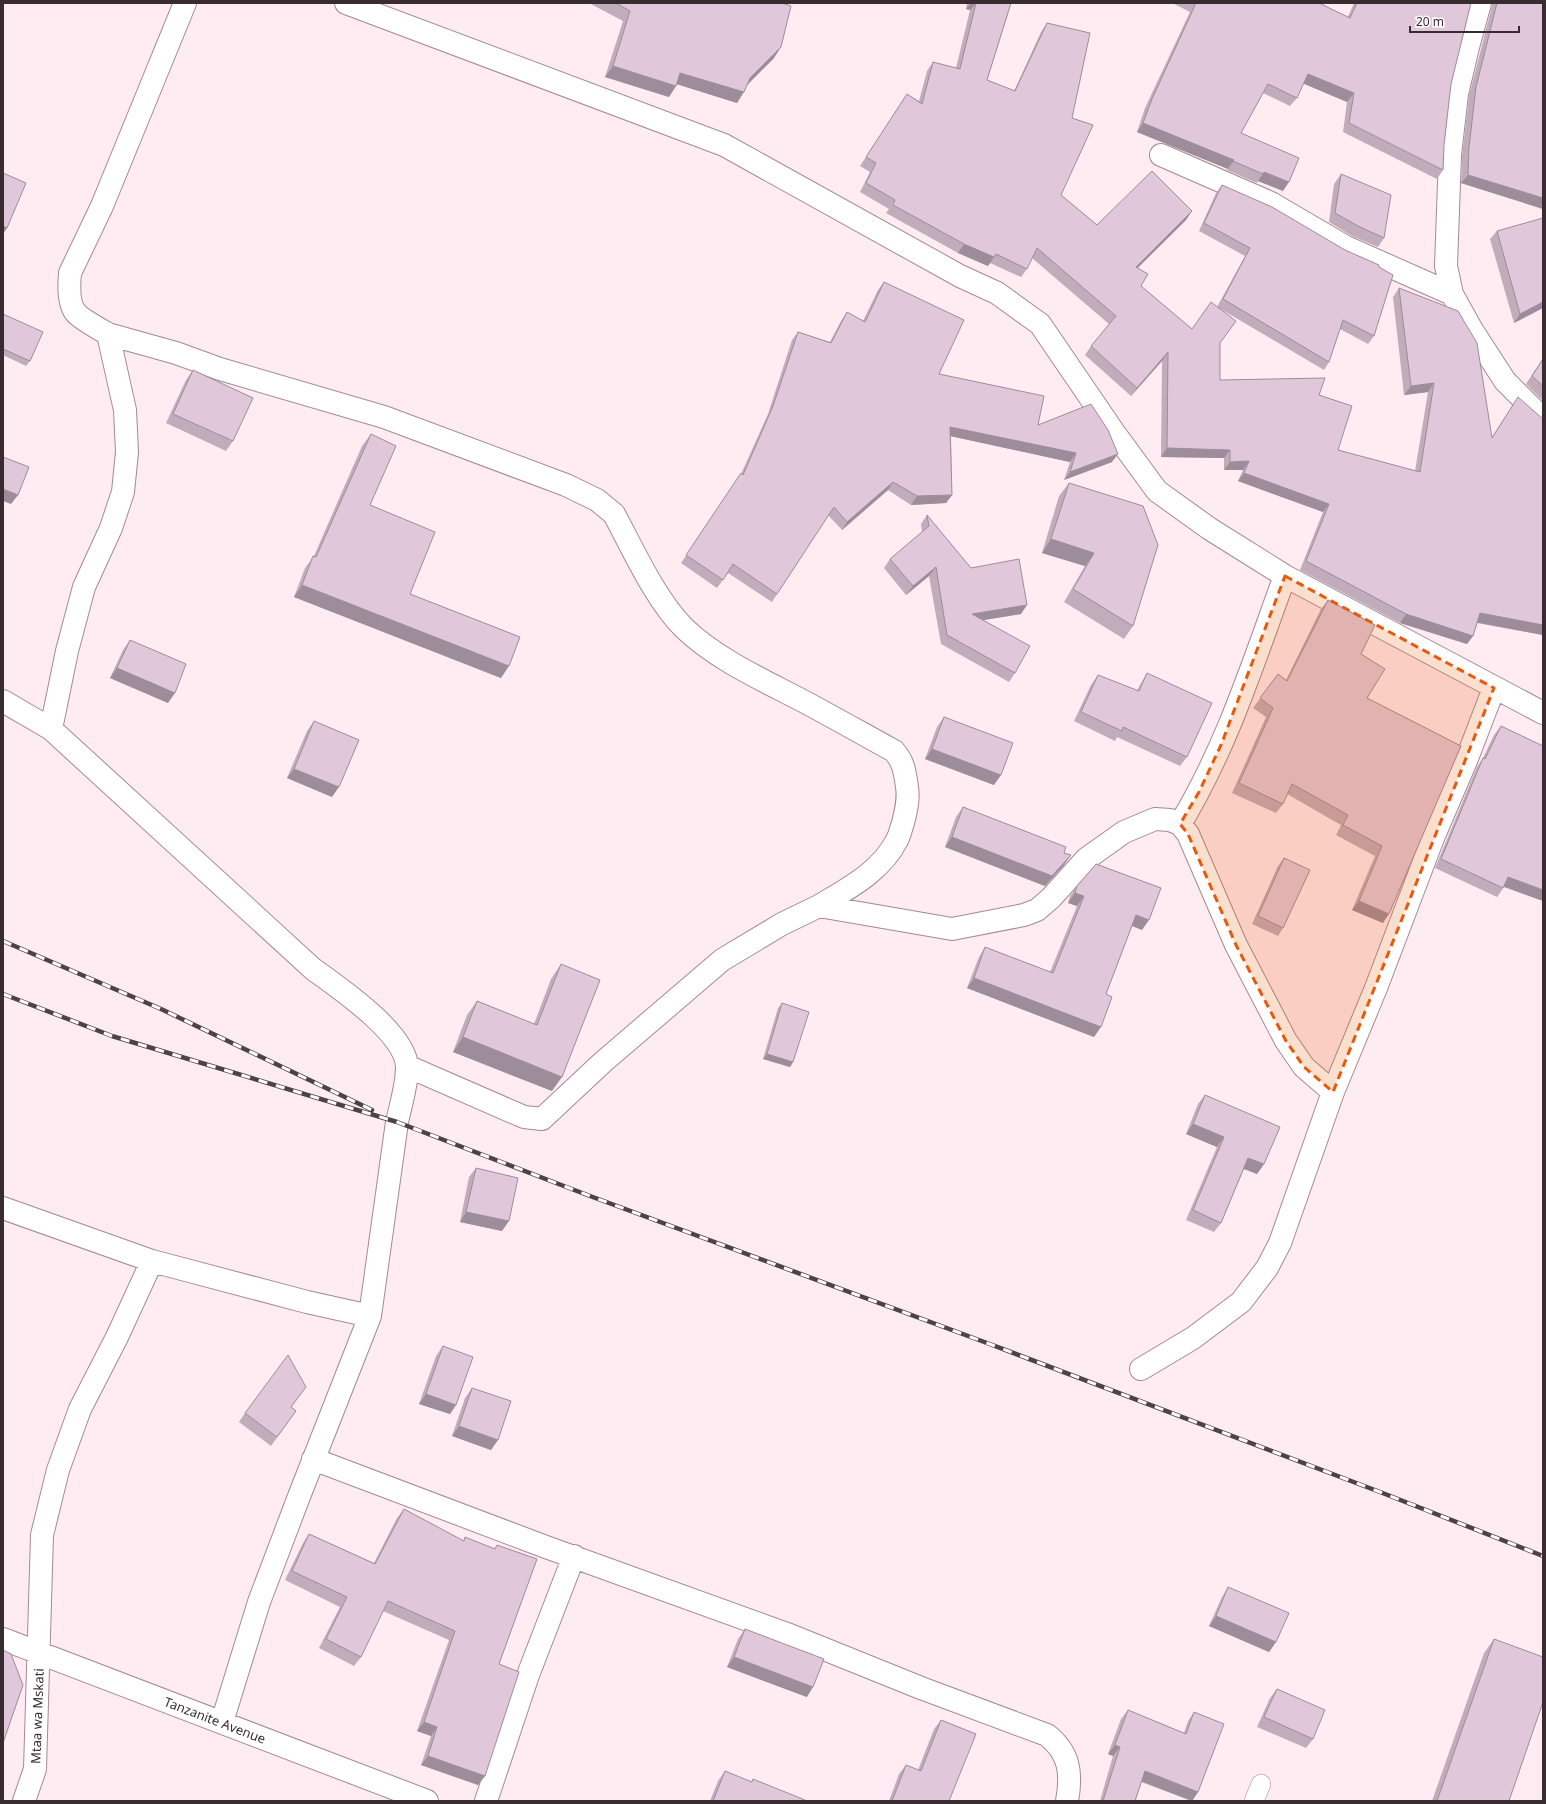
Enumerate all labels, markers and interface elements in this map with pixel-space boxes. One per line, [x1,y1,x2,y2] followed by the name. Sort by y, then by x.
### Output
[1410,8,1519,34] scale bar
[1416,13,1444,30] text: 20 m
[26,1668,48,1764] street label: Mtaa wa Mskati
[162,1692,268,1748] street label: Tanzanite Avenue

